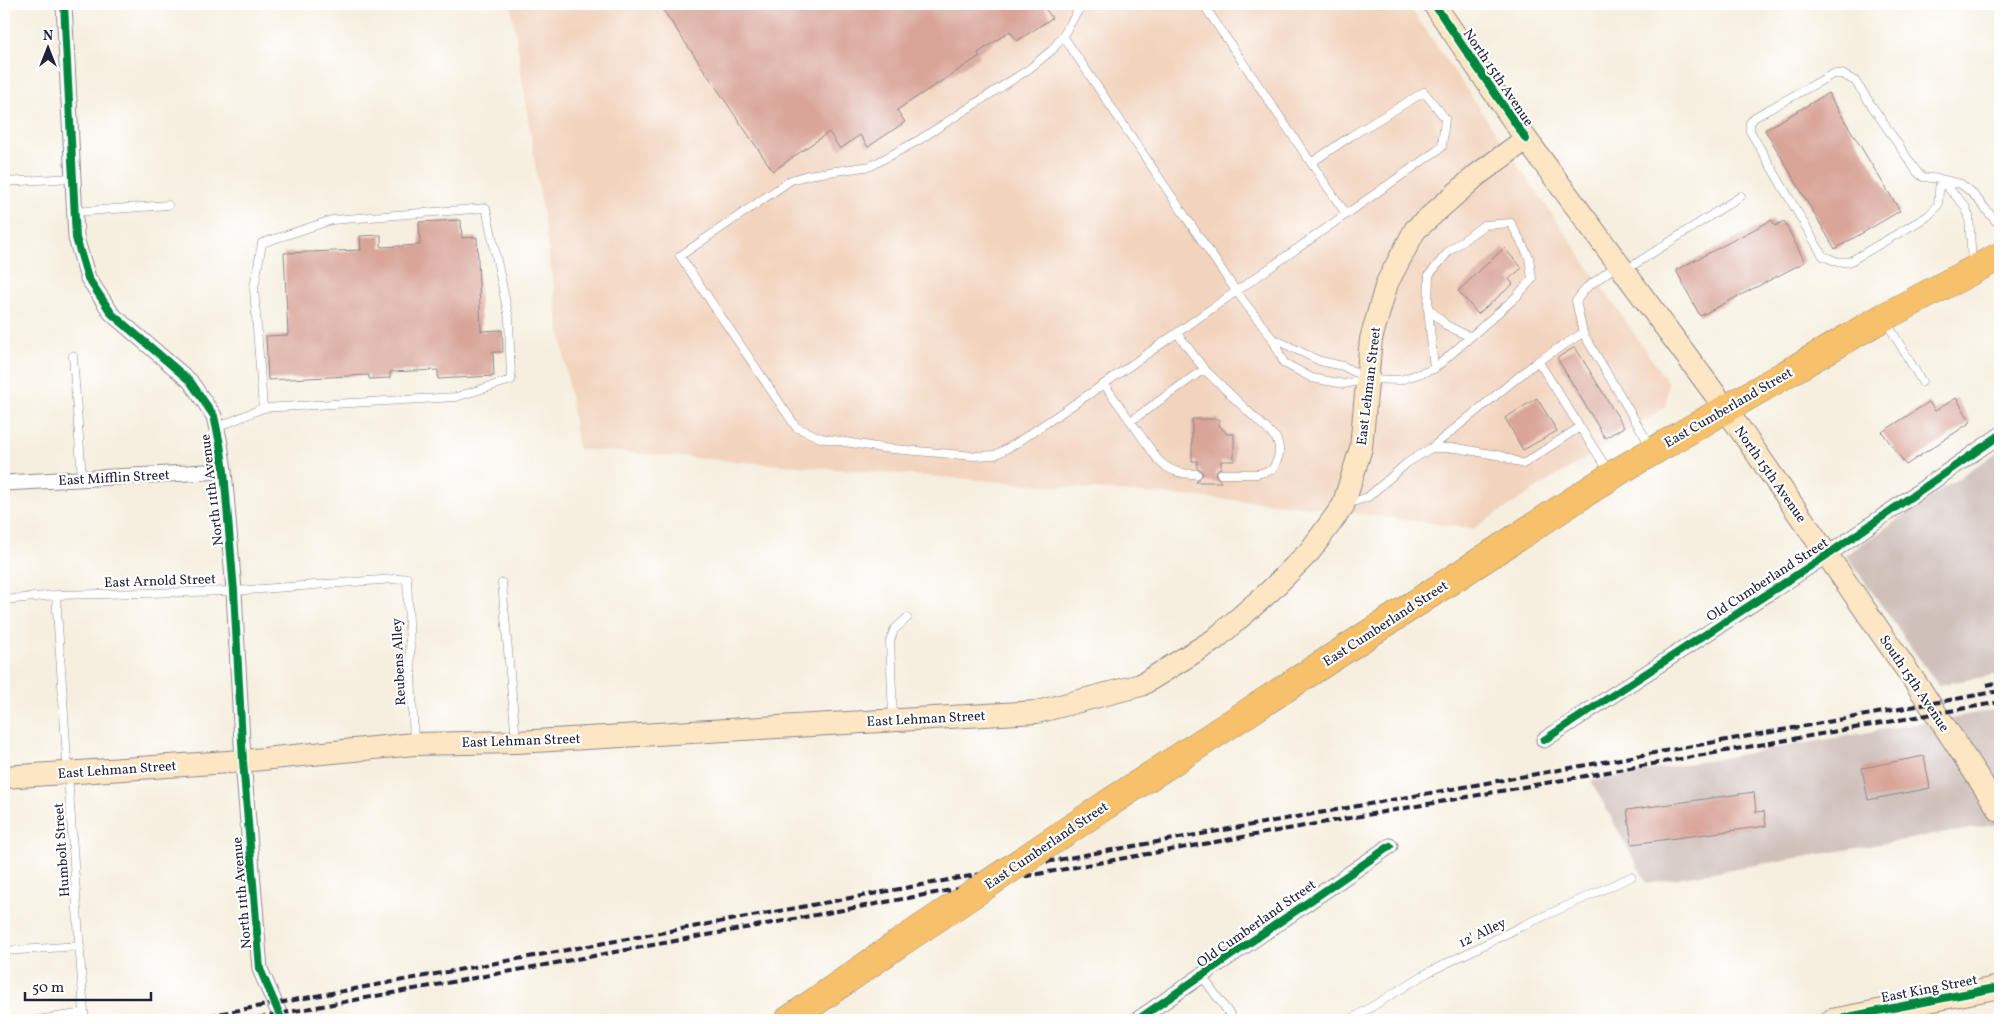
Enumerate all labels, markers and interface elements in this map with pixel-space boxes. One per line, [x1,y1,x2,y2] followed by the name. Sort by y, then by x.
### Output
[22,22,72,72] north arrow
[1458,25,1538,131] street label: North 15th Avenue
[43,27,53,46] text: N
[1353,326,1386,446] street label: East Lehman Street
[1661,364,1797,453] street label: East Cumberland Street
[1729,423,1810,527] street label: North 15th Avenue
[196,432,229,547] street label: North 11th Avenue
[58,466,170,491] street label: East Mifflin Street
[1703,534,1832,627] street label: Old Cumberland Street
[104,570,216,593] street label: East Arnold Street
[1320,577,1452,672] street label: East Cumberland Street
[388,617,411,706] street label: Reubens Alley
[1874,632,1953,736] street label: South 15th Avenue
[866,707,986,732] street label: East Lehman Street
[461,730,581,753] street label: East Lehman Street
[57,757,177,784] street label: East Lehman Street
[981,798,1113,895] street label: East Cumberland Street
[50,802,75,898] street label: Humbolt Street
[228,836,257,950] street label: North 11th Avenue
[1193,876,1320,973] street label: Old Cumberland Street
[1456,914,1510,953] street label: 12' Alley
[25,969,151,1001] scale bar
[1879,971,1979,1008] street label: East King Street
[32,978,64,999] text: 50 m

